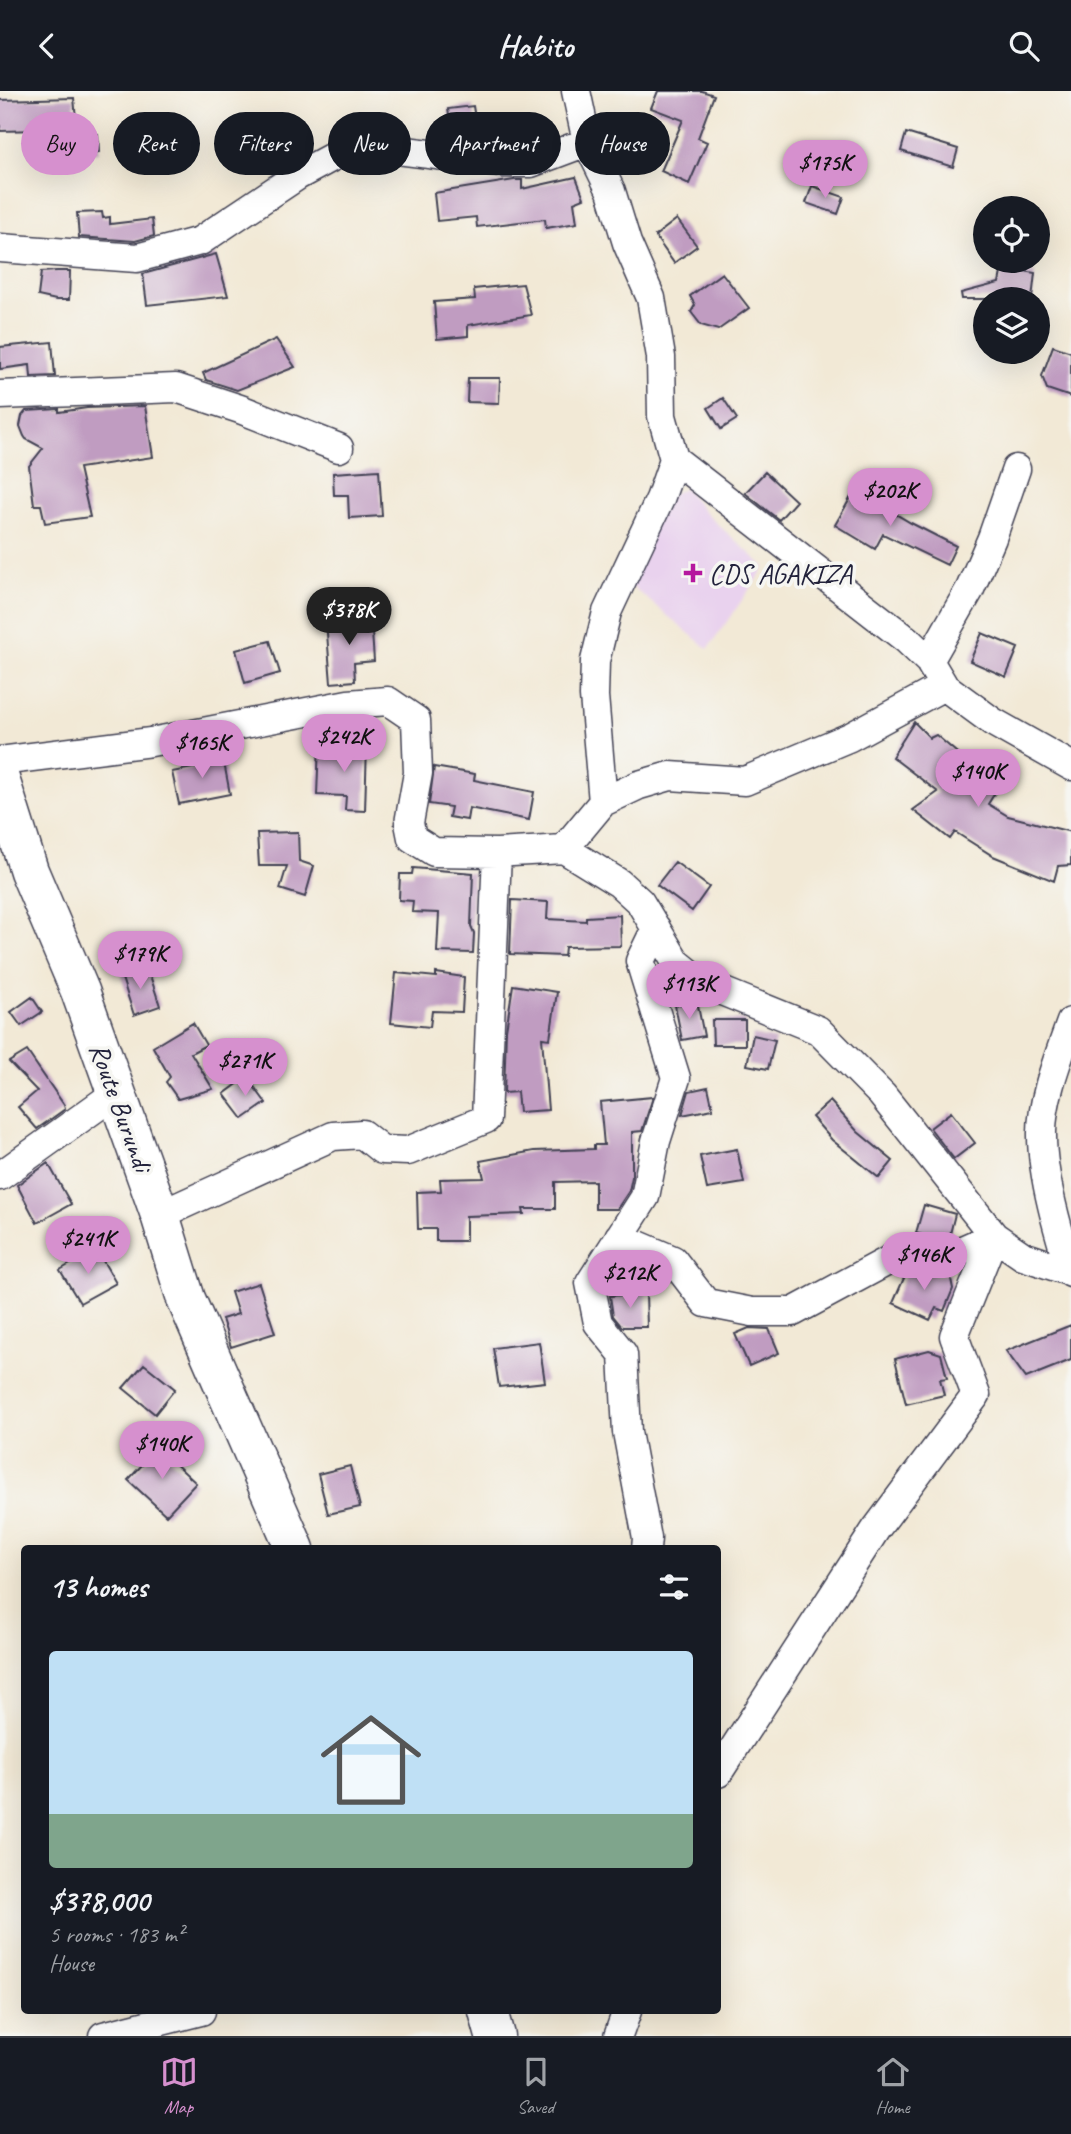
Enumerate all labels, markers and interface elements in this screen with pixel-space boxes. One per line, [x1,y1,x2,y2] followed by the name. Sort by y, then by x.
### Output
[498,25,573,66] text: Habito
[28,27,66,65] icon: back
[1005,27,1043,65] icon: search
[21,112,99,175] chip: Buy
[113,112,200,175] chip: Rent
[214,112,314,175] chip: Filters
[328,112,411,175] chip: New
[425,112,561,175] chip: Apartment
[575,112,670,175] chip: House
[776,141,874,200] pin: $175K
[799,148,851,177] text: $175K
[973,196,1050,364] map controls
[973,196,1050,273] button: locate
[973,287,1050,364] button: layers
[841,469,939,528] pin: $202K
[863,476,917,505] text: $202K
[709,556,854,591] place label: CDS AGAKIZA
[683,563,703,583] marker: CDS AGAKIZA
[300,587,398,647] pin: $378K
[323,595,376,624] text: $378K
[295,715,393,774] pin: $242K
[153,721,251,780] pin: $165K
[317,722,371,751] text: $242K
[175,728,229,757] text: $165K
[929,749,1027,809] pin: $140K
[951,757,1005,786] text: $140K
[91,932,189,991] pin: $179K
[114,939,166,968] text: $179K
[640,961,738,1021] pin: $113K
[662,969,716,998] text: $113K
[82,1038,162,1180] street label: Route Burundi
[196,1039,294,1098] pin: $271K
[219,1046,272,1075] text: $271K
[39,1217,137,1276] pin: $241K
[61,1224,115,1253] text: $241K
[875,1233,973,1292] pin: $146K
[897,1240,951,1269] text: $146K
[581,1251,679,1310] pin: $212K
[603,1258,657,1287] text: $212K
[113,1421,211,1481] pin: $140K
[135,1429,189,1458] text: $140K
[49,1568,147,1606] text: 13 homes
[655,1568,693,1606] icon: filters
[308,1697,434,1823] icon: home
[49,1882,149,1920] text: $378,000
[49,1920,184,1949] text: 5 rooms · 183 m²
[49,1949,94,1978] text: House
[160,2053,198,2119] tab: Map
[517,2053,555,2119] tab: Saved
[874,2053,912,2119] tab: Home

